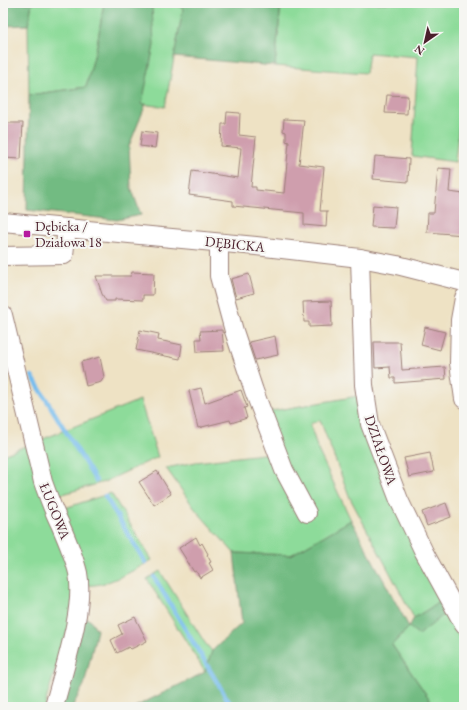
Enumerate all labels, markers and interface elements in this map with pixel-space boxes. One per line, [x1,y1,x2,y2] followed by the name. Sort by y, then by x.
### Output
[405,22,445,62] north arrow
[412,42,427,59] text: N
[35,217,102,251] place label: Dębicka / Działowa 18
[22,229,32,239] marker: Dębicka / Działowa 18
[204,232,266,256] street label: DĘBICKA
[361,413,401,487] street label: DZIAŁOWA
[35,480,75,542] street label: ŁUGOWA

